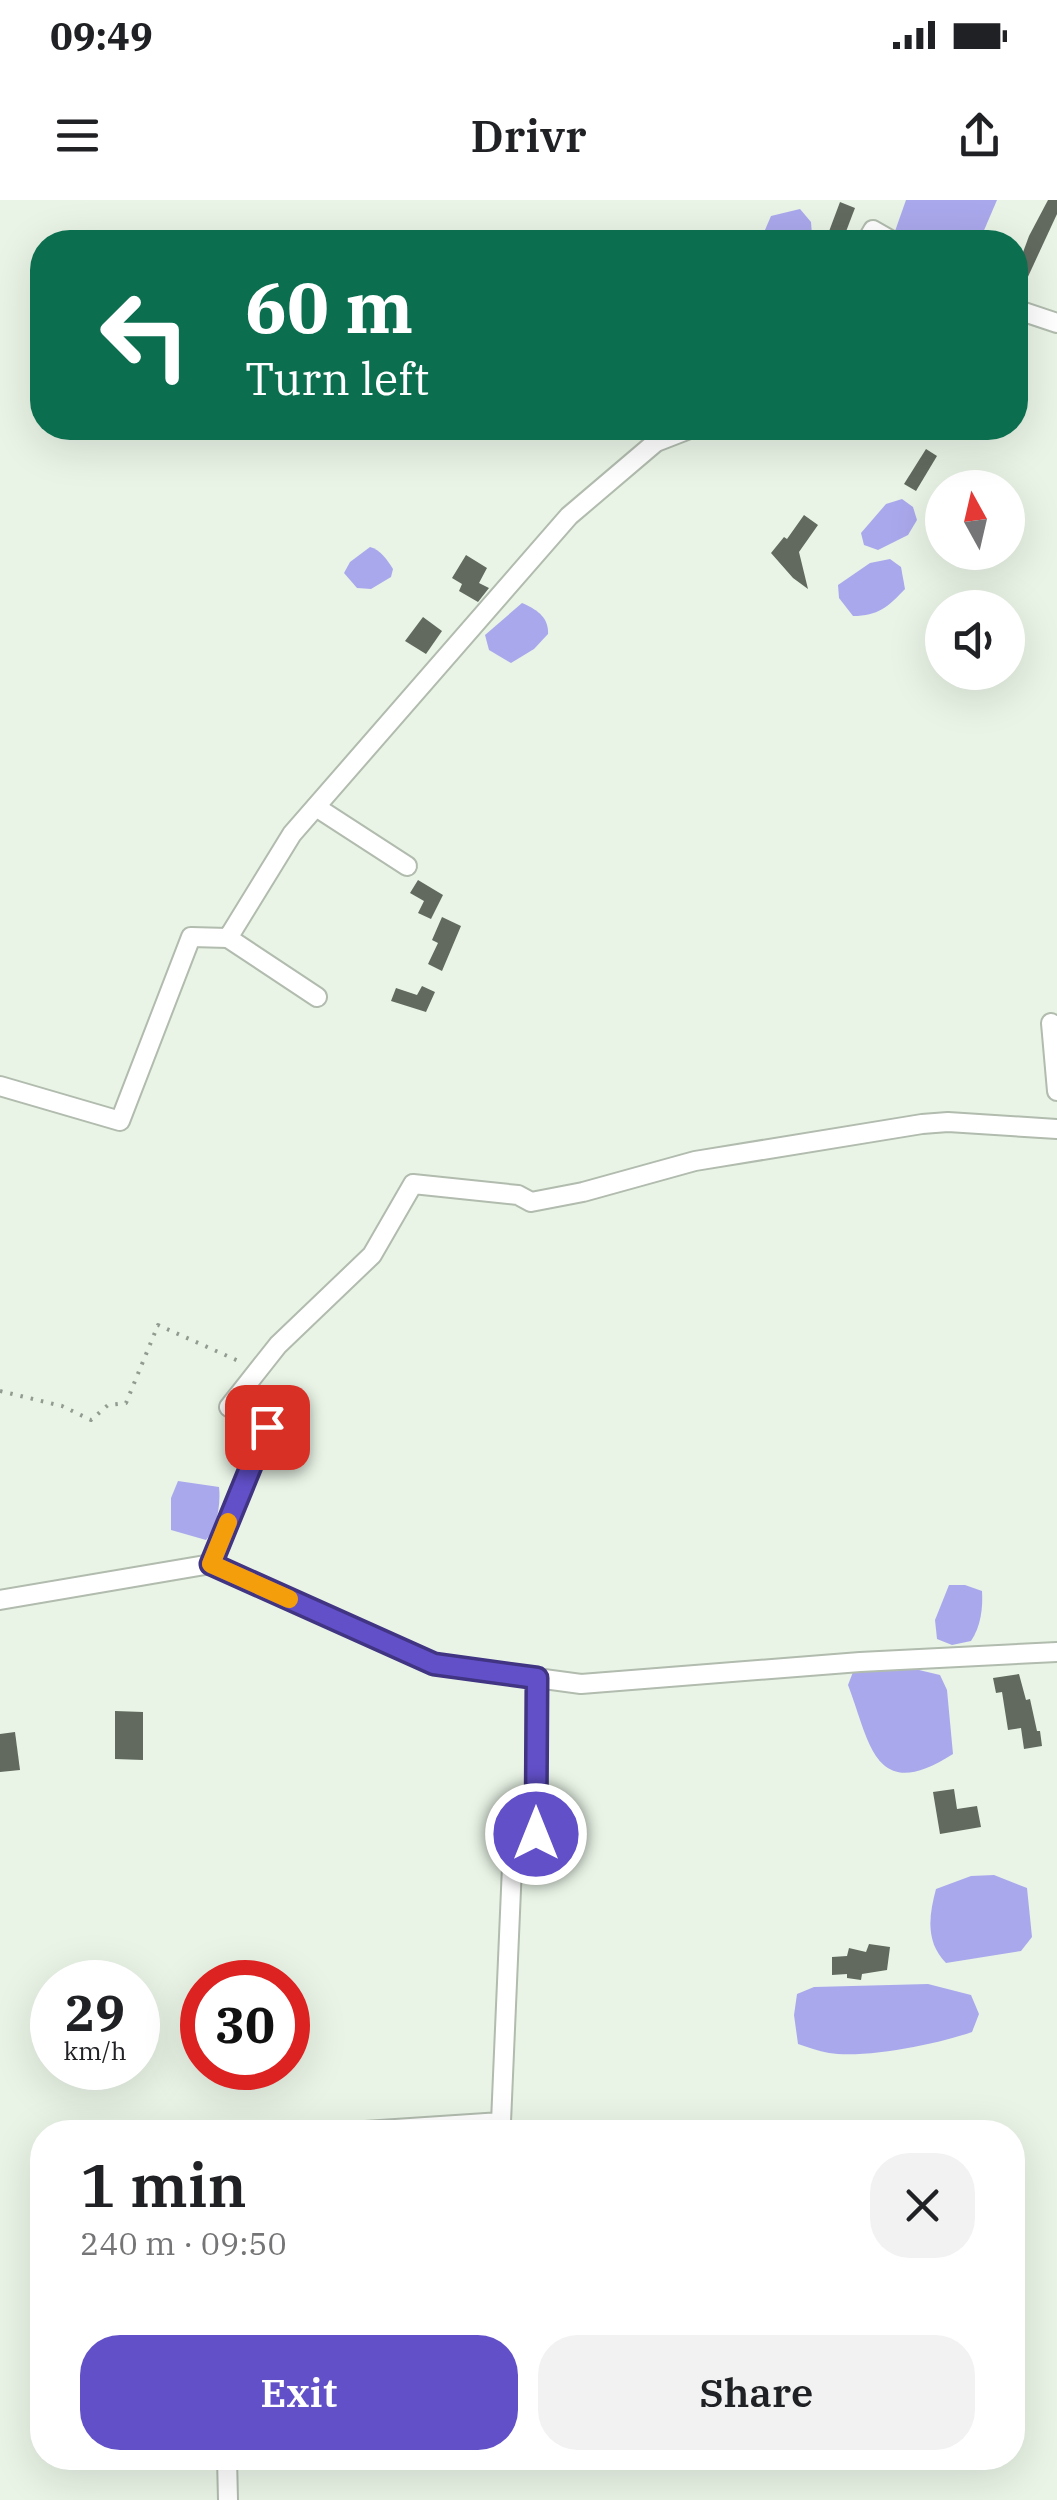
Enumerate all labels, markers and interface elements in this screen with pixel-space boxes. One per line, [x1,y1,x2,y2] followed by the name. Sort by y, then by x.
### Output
[50,11,153,60] text: 09:49
[470,106,587,164] text: Drivr
[50,108,105,163] icon: menu
[952,108,1007,163] icon: share
[245,261,413,352] text: 60 m
[80,270,210,400] icon: left
[245,349,429,407] text: Turn left
[925,470,1025,570] north arrow
[925,470,1025,690] map controls
[925,590,1025,690] button: sound
[225,1385,310,1470] pin
[240,1400,295,1455] icon: arrive
[484,1782,588,1886] position arrow
[180,1960,310,2090] speed limit sign: 30
[65,1980,125,2045] text: 29
[63,2034,127,2067] text: km/h
[80,2145,247,2224] text: 1 min
[870,2153,975,2258] button: close
[80,2222,287,2264] text: 240 m · 09:50
[80,2335,518,2450] button: Exit
[538,2335,975,2450] button: Share

